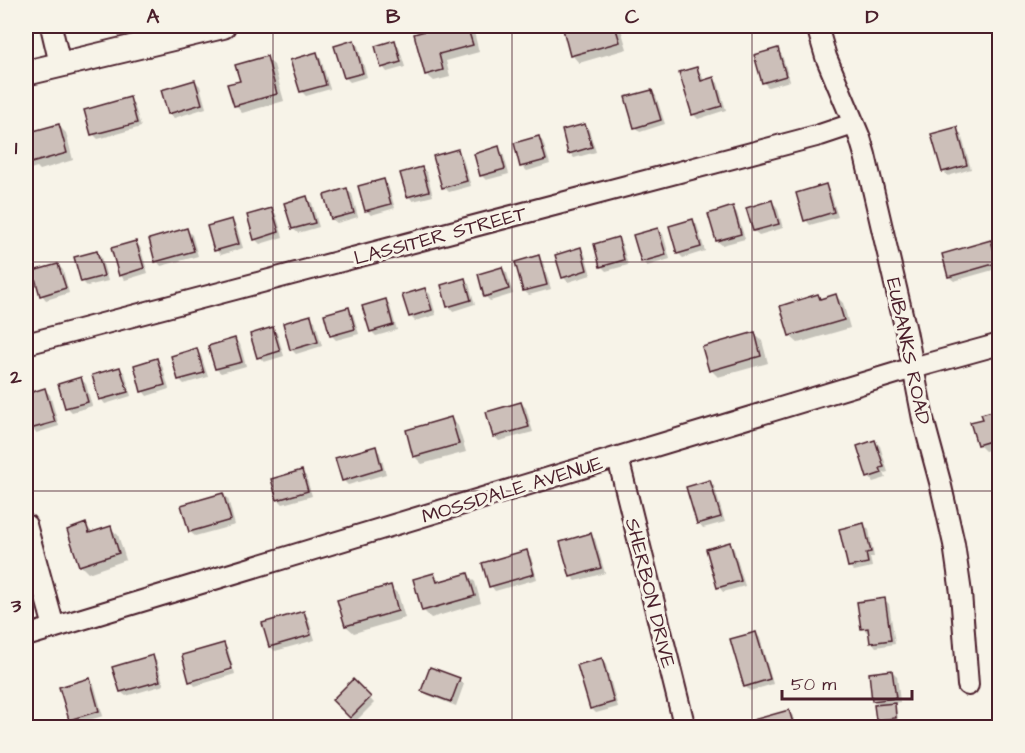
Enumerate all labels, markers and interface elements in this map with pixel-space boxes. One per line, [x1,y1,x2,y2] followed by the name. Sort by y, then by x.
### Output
[147,3,160,31] text: A
[386,3,401,31] text: B
[625,3,640,31] text: C
[866,3,879,31] text: D
[15,134,18,162] text: 1
[351,199,530,272] street label: LASSITER STREET
[879,275,937,427] street label: EUBANKS ROAD
[9,363,22,391] text: 2
[418,449,606,531] street label: MOSSDALE AVENUE
[618,515,682,671] street label: SHERBON DRIVE
[10,592,22,620] text: 3
[782,663,912,701] scale bar
[791,672,836,697] text: 50 m

